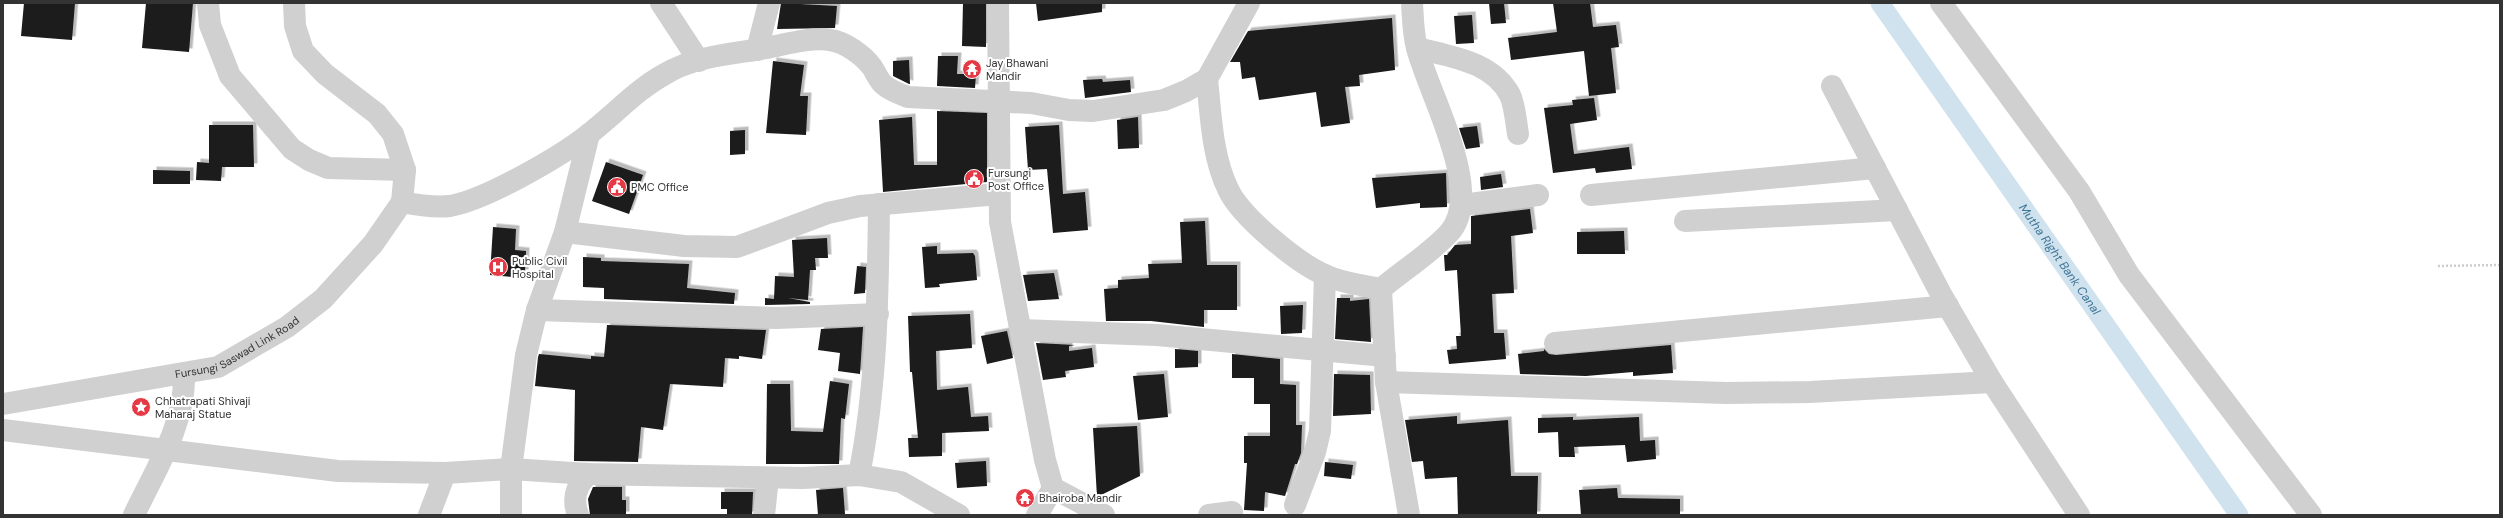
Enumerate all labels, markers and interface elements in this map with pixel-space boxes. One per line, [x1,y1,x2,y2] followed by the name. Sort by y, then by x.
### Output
[986,56,1048,83] place label: Jay Bhawani Mandir
[961,58,983,80] temple icon: Jay Bhawani Mandir
[988,166,1044,193] place label: Fursungi Post Office
[963,168,985,190] public building icon: Fursungi Post Office
[606,176,628,198] public building icon: PMC Office
[631,180,688,194] place label: PMC Office
[2015,201,2104,318] water label: Mutha Right Bank Canal
[512,254,567,281] place label: Public Civil Hospital
[487,256,509,278] hospital icon: Public Civil Hospital
[174,313,302,381] street label: Fursungi Saswad Link Road
[155,394,251,421] place label: Chhatrapati Shivaji Maharaj Statue
[130,396,152,418] place icon: Chhatrapati Shivaji Maharaj Statue
[1014,487,1036,509] temple icon: Bhairoba Mandir
[1039,491,1122,505] place label: Bhairoba Mandir

